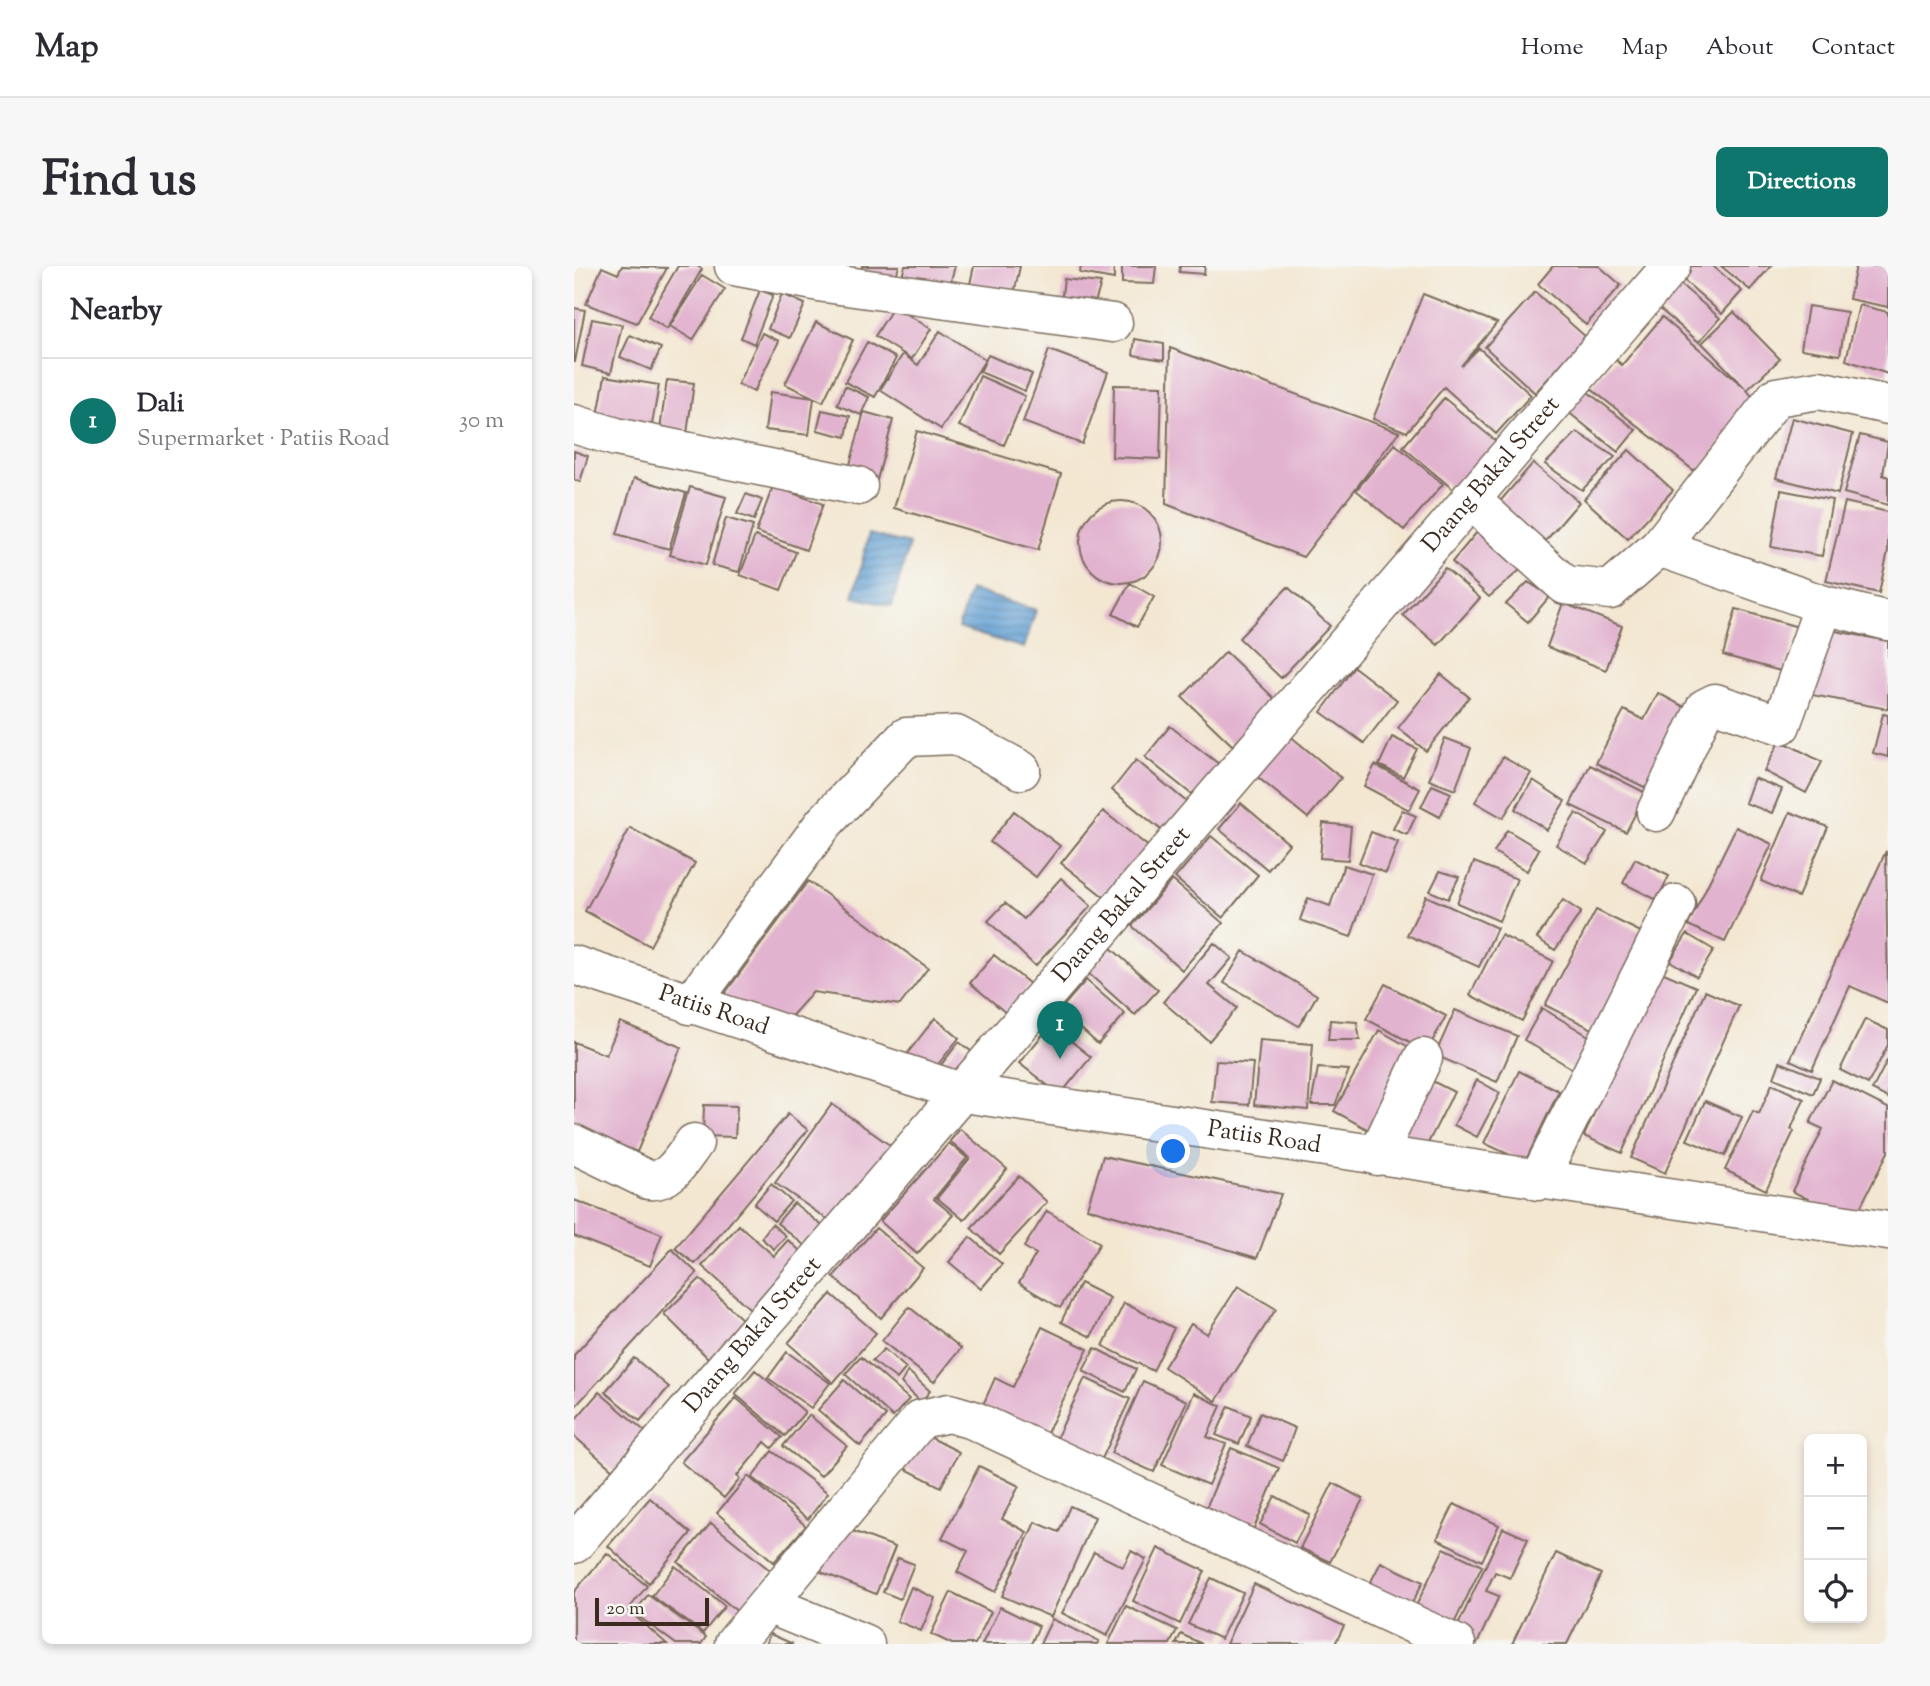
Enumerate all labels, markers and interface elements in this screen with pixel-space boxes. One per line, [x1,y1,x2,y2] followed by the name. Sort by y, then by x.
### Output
[35,24,99,72] text: Map
[1521,31,1584,65] text: Home
[1622,31,1668,65] text: Map
[1706,31,1773,65] text: About
[1811,31,1895,65] text: Contact
[42,147,196,217] text: Find us
[1716,147,1888,217] button: Directions
[70,290,162,333] text: Nearby
[137,386,184,423] text: Dali
[1415,389,1569,560] street label: Daang Bakal Street
[89,405,97,438] text: 1
[459,405,504,438] text: 30 m
[137,423,390,456] text: Supermarket · Patiis Road
[1046,820,1199,991] street label: Daang Bakal Street
[654,977,774,1045] street label: Patiis Road
[1037,1001,1083,1059] pin: 1
[1205,1113,1324,1163] street label: Patiis Road
[1156,1134,1190,1168] your location
[676,1250,830,1421] street label: Daang Bakal Street
[1804,1434,1867,1623] map controls
[1804,1434,1867,1497] button: +
[1804,1497,1867,1560] button: −
[1804,1560,1867,1623] button: locate
[595,1595,709,1627] scale bar
[606,1596,645,1623] text: 20 m

